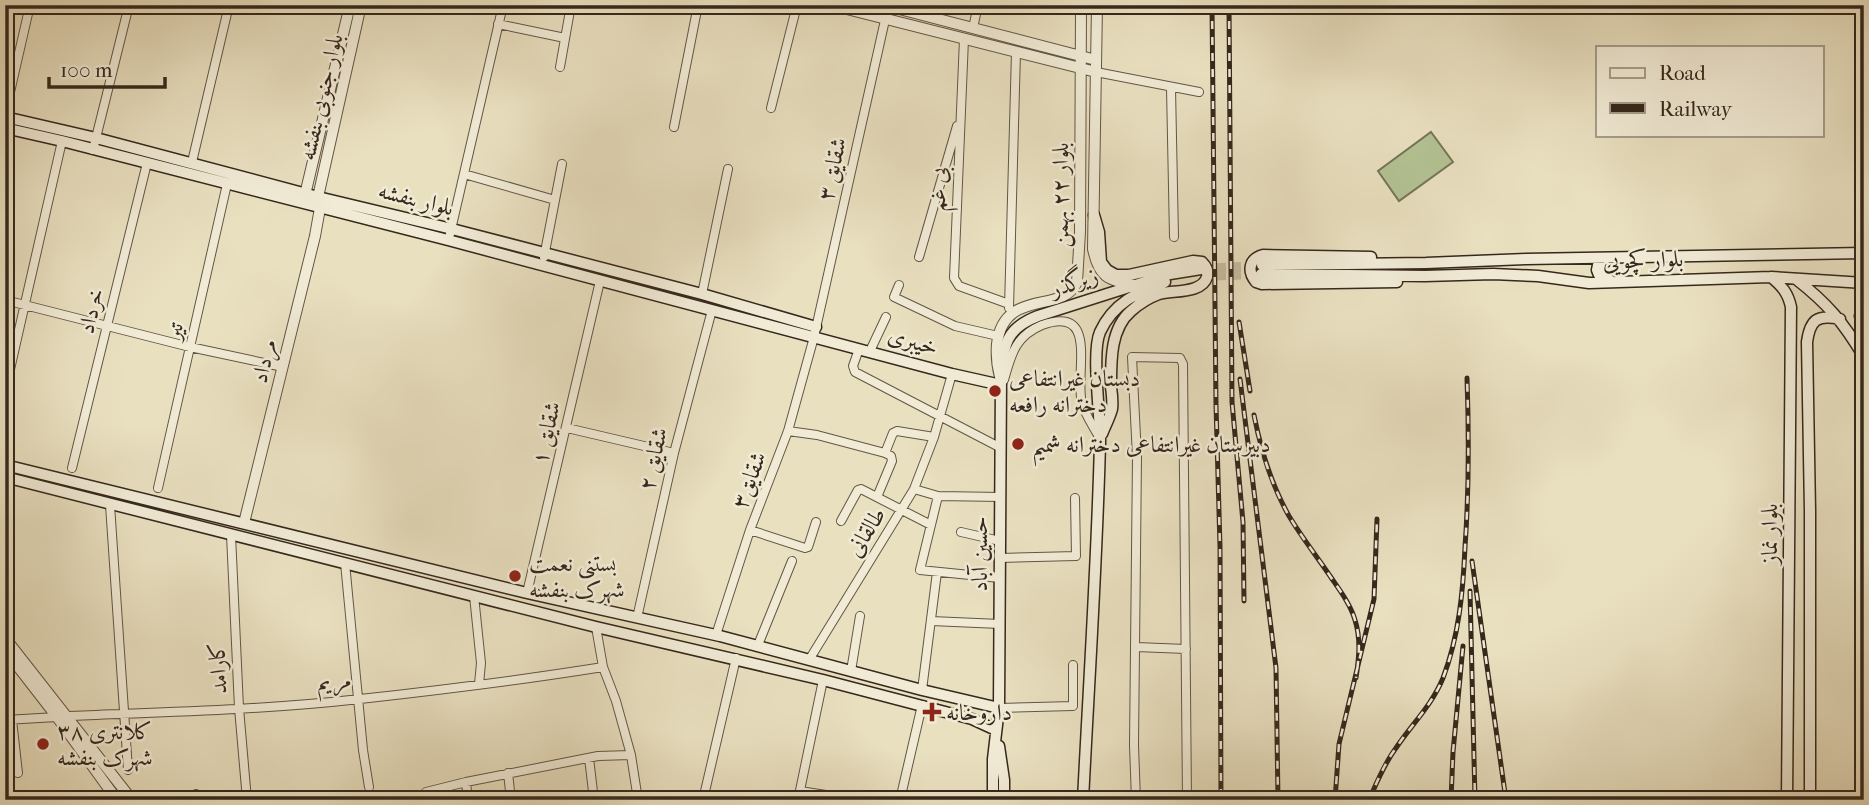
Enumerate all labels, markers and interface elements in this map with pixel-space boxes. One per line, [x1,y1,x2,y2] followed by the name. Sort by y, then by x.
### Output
[293,31,351,163] street label: بلوار جنوبی بنفشه
[49,46,164,90] scale bar
[1596,46,1824,136] legend
[60,58,113,82] text: 100 m
[1659,61,1706,85] text: Road
[1659,97,1733,121] text: Railway
[812,135,853,203] street label: شقایق ۳
[1047,142,1076,248] street label: بلوار ۲۲ بهمن
[924,166,960,212] street label: بی غم
[375,177,456,222] street label: بلوار بنفشه
[1602,245,1684,277] street label: بلوار کچویی
[1044,259,1102,303] street label: زیرگذر
[72,285,110,337] street label: خرداد
[158,319,189,344] street label: تیر
[885,321,941,361] street label: خیبری
[246,336,284,386] street label: مرداد
[1009,365,1140,418] place label: دبستان غیرانتفاعی دخترانه رافعه
[987,383,1003,399] marker: دبستان غیرانتفاعی دخترانه رافعه
[526,399,567,467] street label: شقایق ۱
[633,425,674,493] street label: شقایق ۲
[1032,431,1271,467] place label: دبیرستان غیرانتفاعی دخترانه شمیم
[1010,436,1026,452] marker: دبیرستان غیرانتفاعی دخترانه شمیم
[726,448,773,513] street label: شقایق۳
[840,502,892,562] street label: طالقانی
[1756,503,1784,567] street label: بلوار نماز
[966,516,993,592] street label: حسین آباد
[529,550,625,604] place label: بستنی نعمت شهرک بنفشه
[507,568,523,584] marker: بستنی نعمت شهرک بنفشه
[203,641,233,695] street label: کارامد
[316,666,353,702] street label: مریم
[946,699,1012,726] place label: داروخانه
[924,704,940,720] marker: داروخانه
[57,718,153,772] place label: کلانتری ۳۸ شهرک بنفشه
[35,736,51,752] marker: کلانتری ۳۸ شهرک بنفشه

